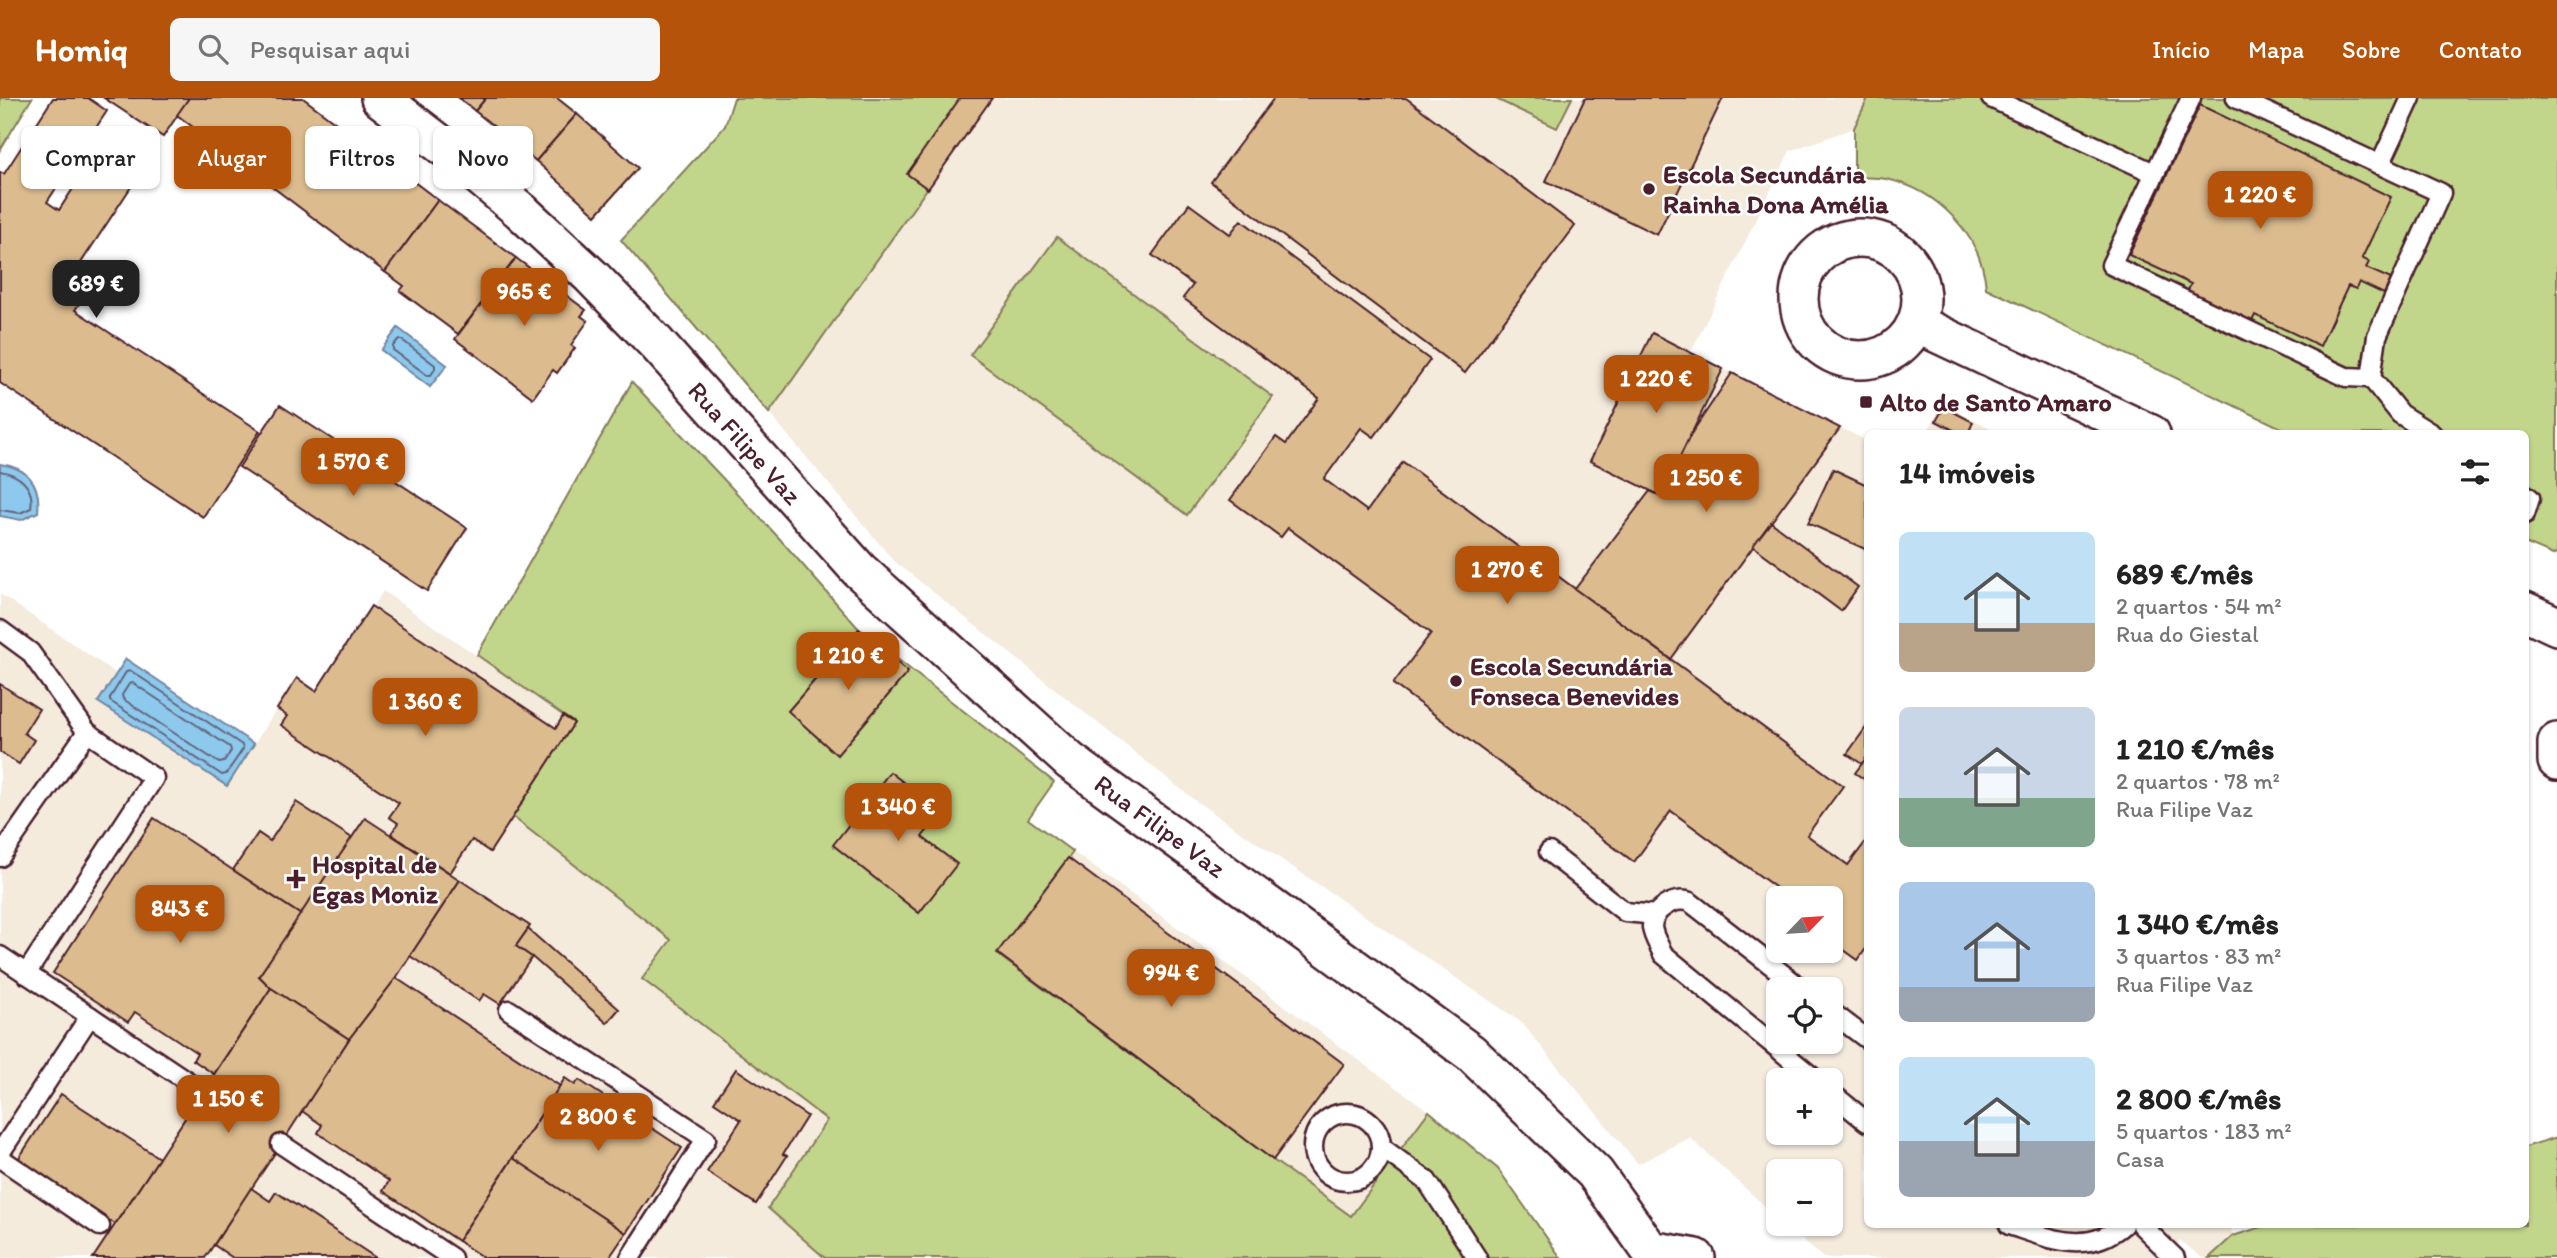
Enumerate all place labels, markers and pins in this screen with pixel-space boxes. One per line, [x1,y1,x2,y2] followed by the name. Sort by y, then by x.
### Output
[1663,158,1889,220] place label: Escola Secundária Rainha Dona Amélia
[2195,172,2325,231] pin: 1 220 €
[1641,181,1657,197] marker: Escola Secundária Rainha Dona Amélia
[47,260,145,320] pin: 689 €
[475,268,573,328] pin: 965 €
[1591,356,1721,415] pin: 1 220 €
[1879,386,2112,418] place label: Alto de Santo Amaro
[1858,394,1874,410] marker: Alto de Santo Amaro
[288,438,418,498] pin: 1 570 €
[1641,454,1771,514] pin: 1 250 €
[1442,546,1572,606] pin: 1 270 €
[783,632,913,692] pin: 1 210 €
[1470,650,1679,712] place label: Escola Secundária Fonseca Benevides
[1448,673,1464,689] marker: Escola Secundária Fonseca Benevides
[360,678,490,738] pin: 1 360 €
[833,784,963,843] pin: 1 340 €
[312,848,439,910] place label: Hospital de Egas Moniz
[286,869,306,889] marker: Hospital de Egas Moniz
[131,886,229,945] pin: 843 €
[1122,950,1220,1009] pin: 994 €
[163,1076,293,1135] pin: 1 150 €
[533,1094,663,1153] pin: 2 800 €

